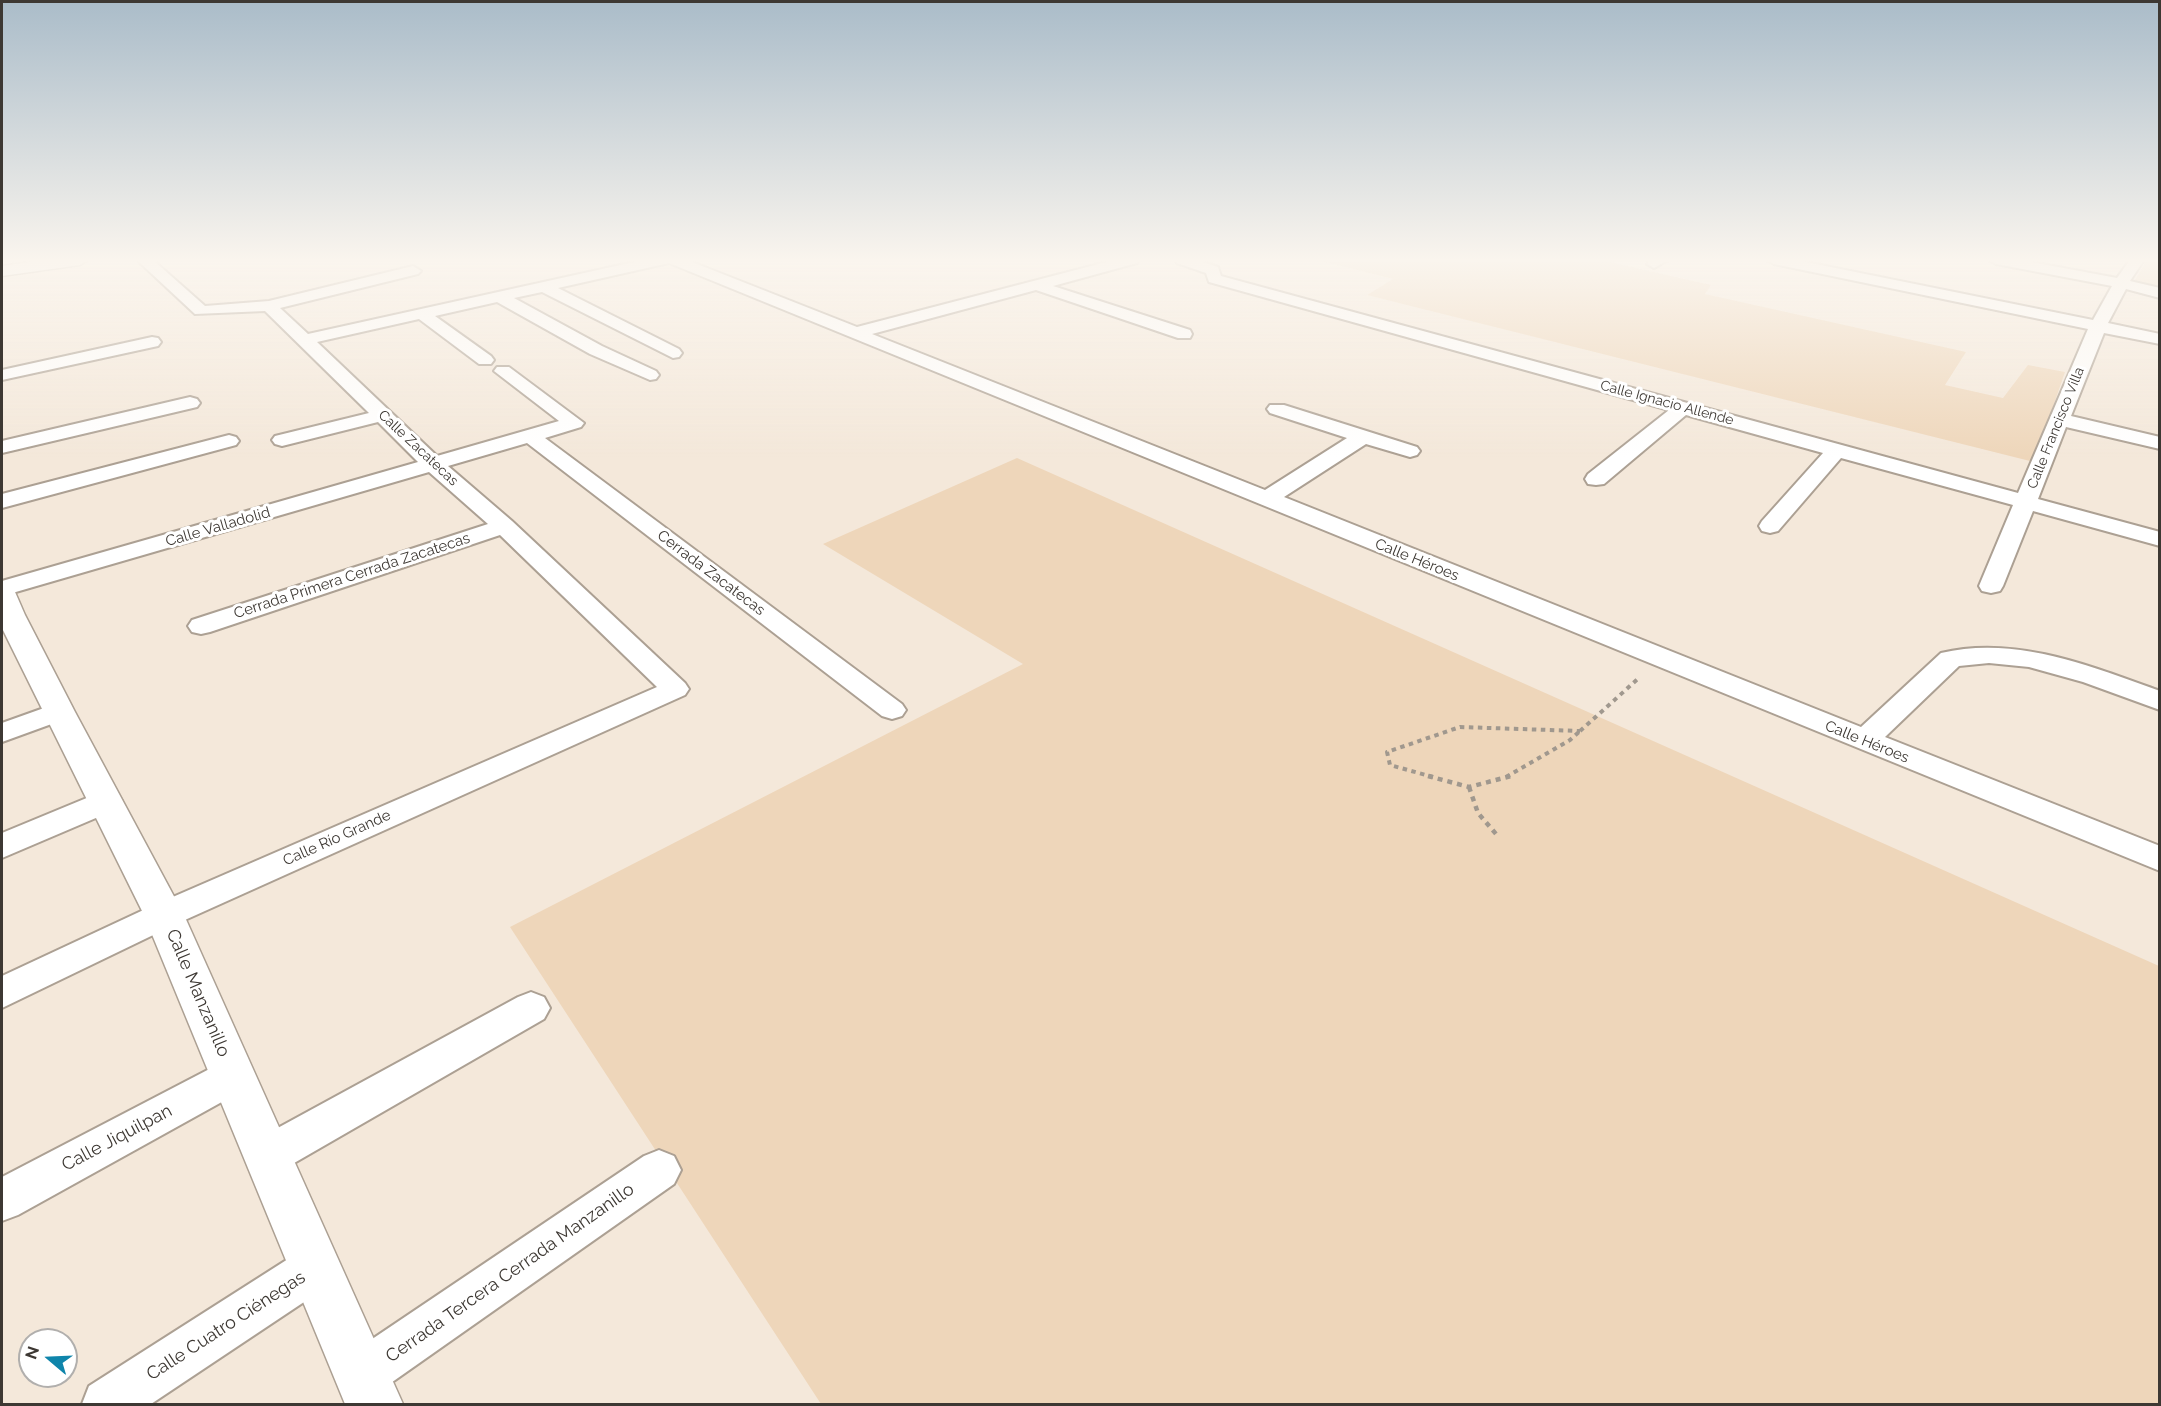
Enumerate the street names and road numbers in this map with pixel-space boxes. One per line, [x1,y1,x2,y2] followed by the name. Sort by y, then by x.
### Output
[2024,365,2088,491] street label: Calle Francisco Villa
[1598,377,1736,429] street label: Calle Ignacio Allende
[375,407,461,489] street label: Calle Zacatecas
[164,503,272,551] street label: Calle Valladolid
[654,527,768,619] street label: Cerrada Zacatecas
[232,529,472,623] street label: Cerrada Primera Cerrada Zacatecas
[1372,535,1462,585] street label: Calle Héroes
[1822,717,1912,767] street label: Calle Héroes
[280,806,394,870] street label: Calle Río Grande
[161,926,235,1060] street label: Calle Manzanillo
[58,1100,176,1176] street label: Calle Jiquilpan
[382,1179,638,1367] street label: Cerrada Tercera Cerrada Manzanillo
[143,1267,309,1385] street label: Calle Cuatro Ciénegas

